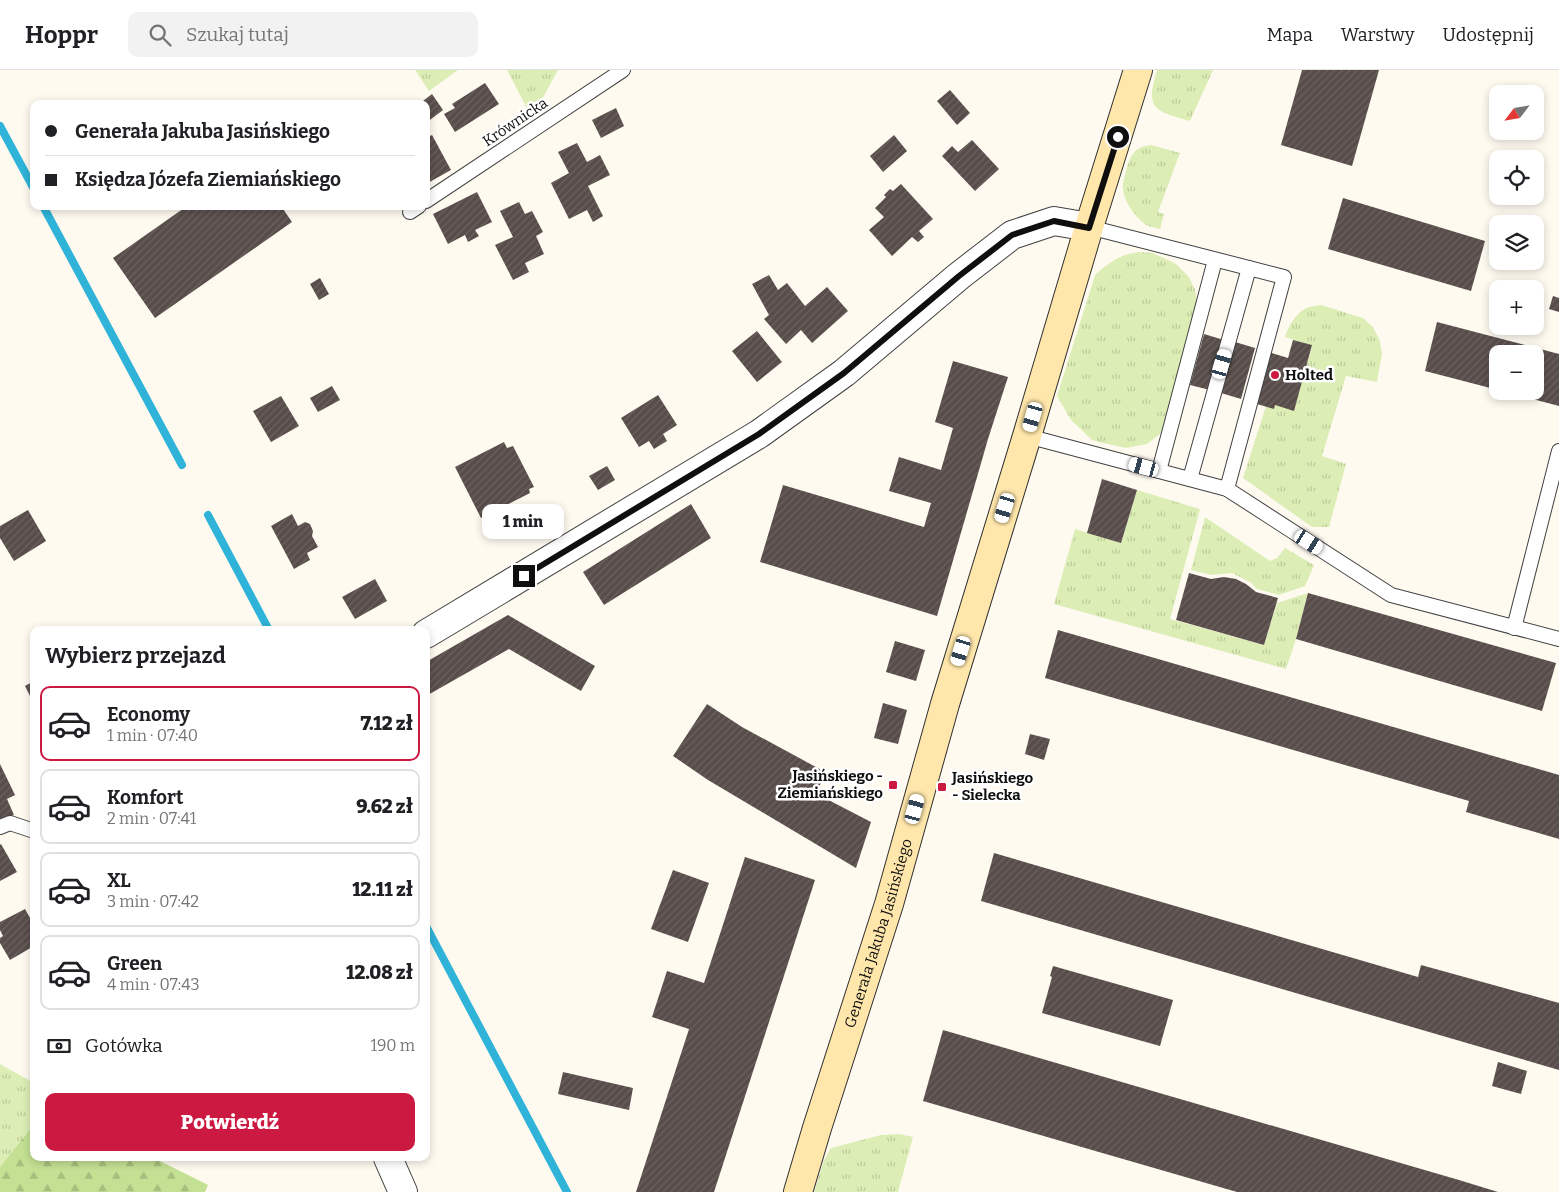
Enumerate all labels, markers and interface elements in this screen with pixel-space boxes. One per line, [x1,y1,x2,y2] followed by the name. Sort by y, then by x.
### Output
[128,12,478,57] search box
[25,21,98,49] text: Hoppr
[146,21,174,49] icon: search
[186,23,289,46] text: Szukaj tutaj
[1267,24,1313,46] text: Mapa
[1341,24,1415,46] text: Warstwy
[1443,24,1534,46] text: Udostępnij
[1489,85,1544,140] north arrow
[1489,85,1544,400] map controls
[479,94,551,150] street label: Krównicka
[75,120,330,143] text: Generała Jakuba Jasińskiego
[1107,126,1129,148] route start
[1489,150,1544,205] button: locate
[75,168,341,191] text: Księdza Józefa Ziemiańskiego
[1489,215,1544,270] button: layers
[1489,280,1544,335] button: +
[1489,345,1544,400] button: −
[1210,348,1233,380] car
[1285,366,1333,384] place label: Holted
[1269,369,1281,381] marker: Holted
[1021,401,1044,433] car
[1127,456,1160,478] car
[993,491,1016,525] car
[483,504,565,538] callout: 1 min
[503,512,543,531] text: 1 min
[1292,528,1325,556] car
[513,565,535,587] route end
[949,634,972,668] car
[45,642,226,669] text: Wybierz przejazd
[47,701,92,746] icon: car
[107,703,190,726] text: Economy
[360,712,413,735] text: 7.12 zł
[107,726,198,745] text: 1 min · 07:40
[778,767,883,802] place label: Jasińskiego - Ziemiańskiego
[951,769,1034,804] place label: Jasińskiego - Sielecka
[887,779,899,791] marker: Jasińskiego - Ziemiańskiego
[936,781,948,793] marker: Jasińskiego - Sielecka
[47,784,92,829] icon: car
[107,786,183,809] text: Komfort
[903,793,926,825] car
[356,795,413,818] text: 9.62 zł
[107,809,196,828] text: 2 min · 07:41
[841,837,916,1030] street label: Generała Jakuba Jasińskiego
[47,867,92,912] icon: car
[107,869,131,892] text: XL
[352,878,413,901] text: 12.11 zł
[107,892,199,911] text: 3 min · 07:42
[47,950,92,995] icon: car
[107,952,162,975] text: Green
[346,961,413,984] text: 12.08 zł
[107,975,200,994] text: 4 min · 07:43
[45,1032,73,1060] icon: cash
[85,1034,163,1057] text: Gotówka
[370,1036,415,1055] text: 190 m
[45,1093,415,1151] button: Potwierdź

